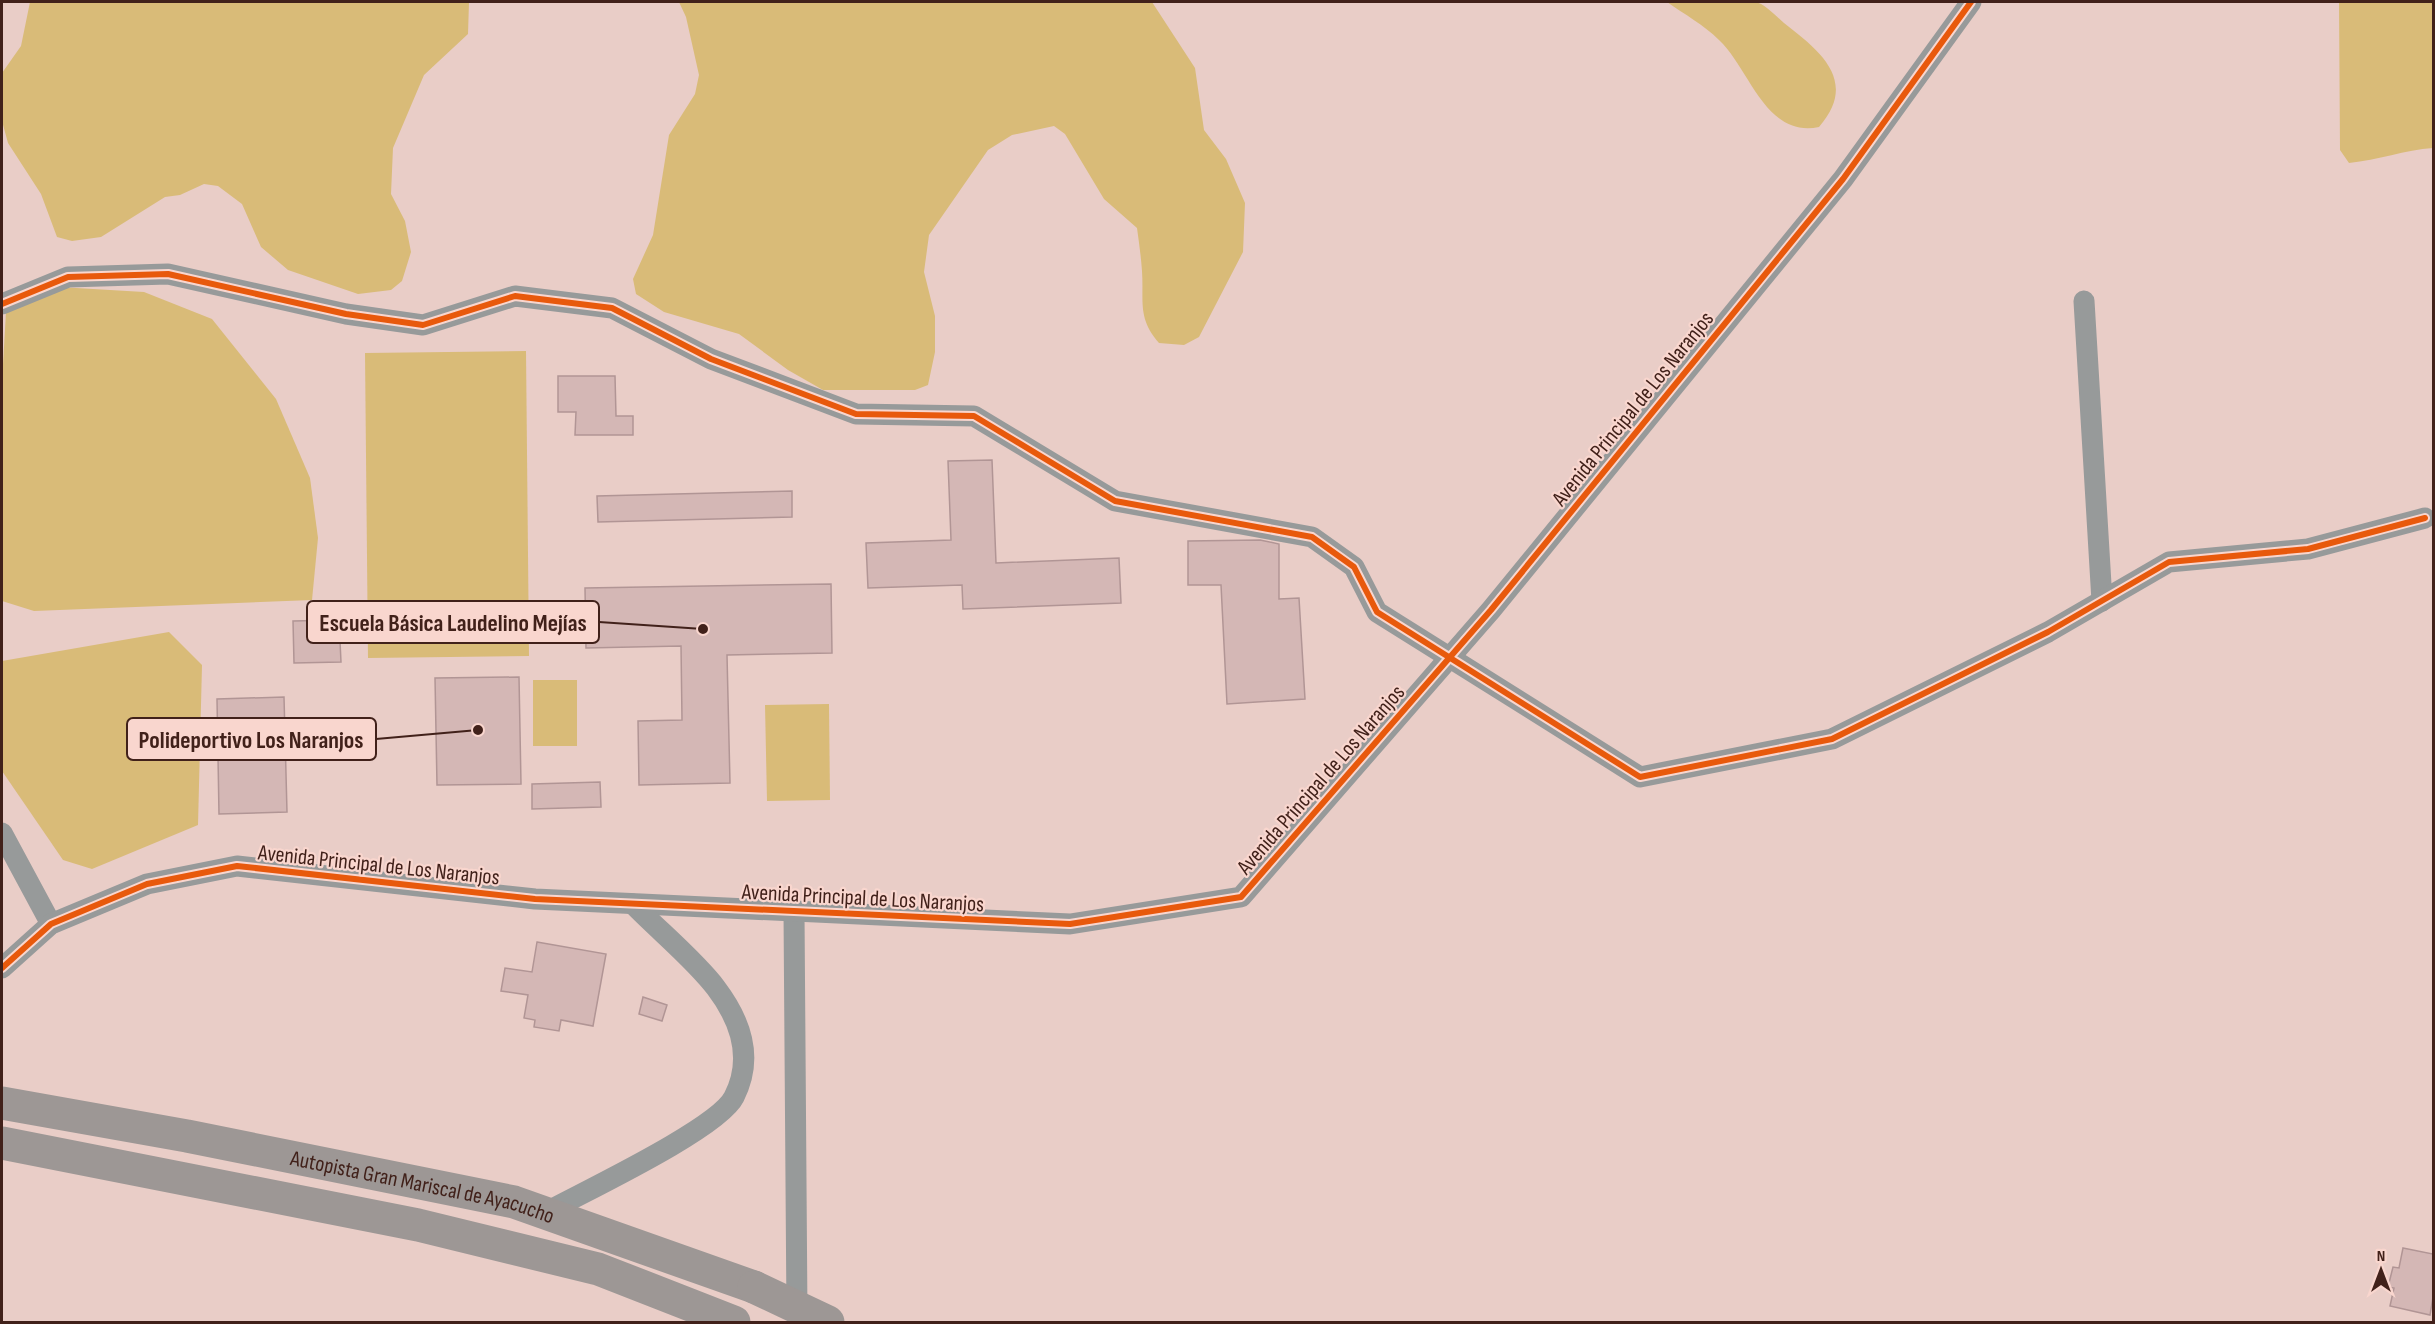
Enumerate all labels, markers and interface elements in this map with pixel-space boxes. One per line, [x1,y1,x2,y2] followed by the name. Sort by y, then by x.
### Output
[1546,306,1720,512] street label: Avenida Principal de Los Naranjos
[307,601,599,643] callout: Escuela Básica Laudelino Mejías
[319,609,587,638] text: Escuela Básica Laudelino Mejías
[1231,680,1411,881] street label: Avenida Principal de Los Naranjos
[127,718,376,760] callout: Polideportivo Los Naranjos
[138,726,364,755] text: Polideportivo Los Naranjos
[256,839,501,892] street label: Avenida Principal de Los Naranjos
[740,879,985,918] street label: Avenida Principal de Los Naranjos
[287,1145,558,1230] street label: Autopista Gran Mariscal de Ayacucho
[2351,1240,2411,1300] north arrow
[2377,1247,2385,1266] text: N

